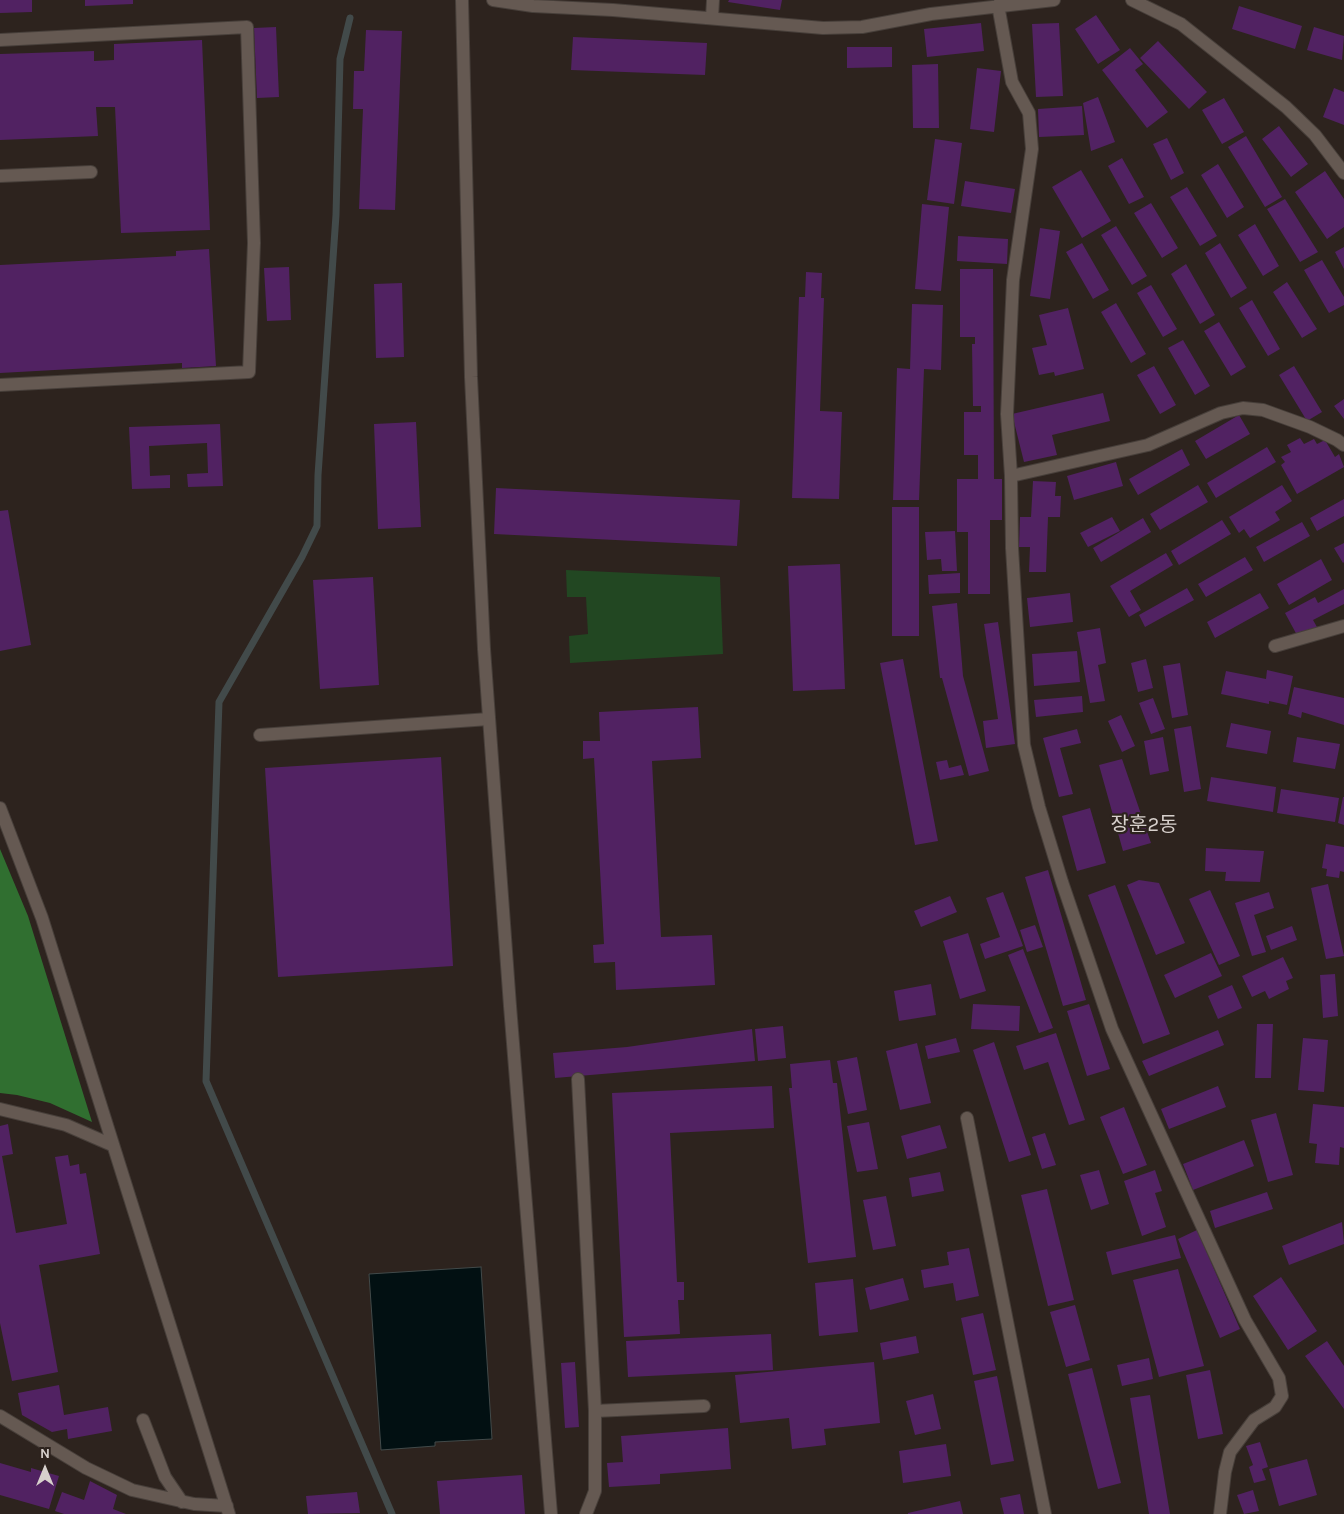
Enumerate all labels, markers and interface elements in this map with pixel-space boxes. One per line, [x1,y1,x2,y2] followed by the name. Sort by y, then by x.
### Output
[1111,813,1177,837] district label: 장훈2동
[20,1444,70,1494] north arrow
[40,1445,50,1462] text: N

